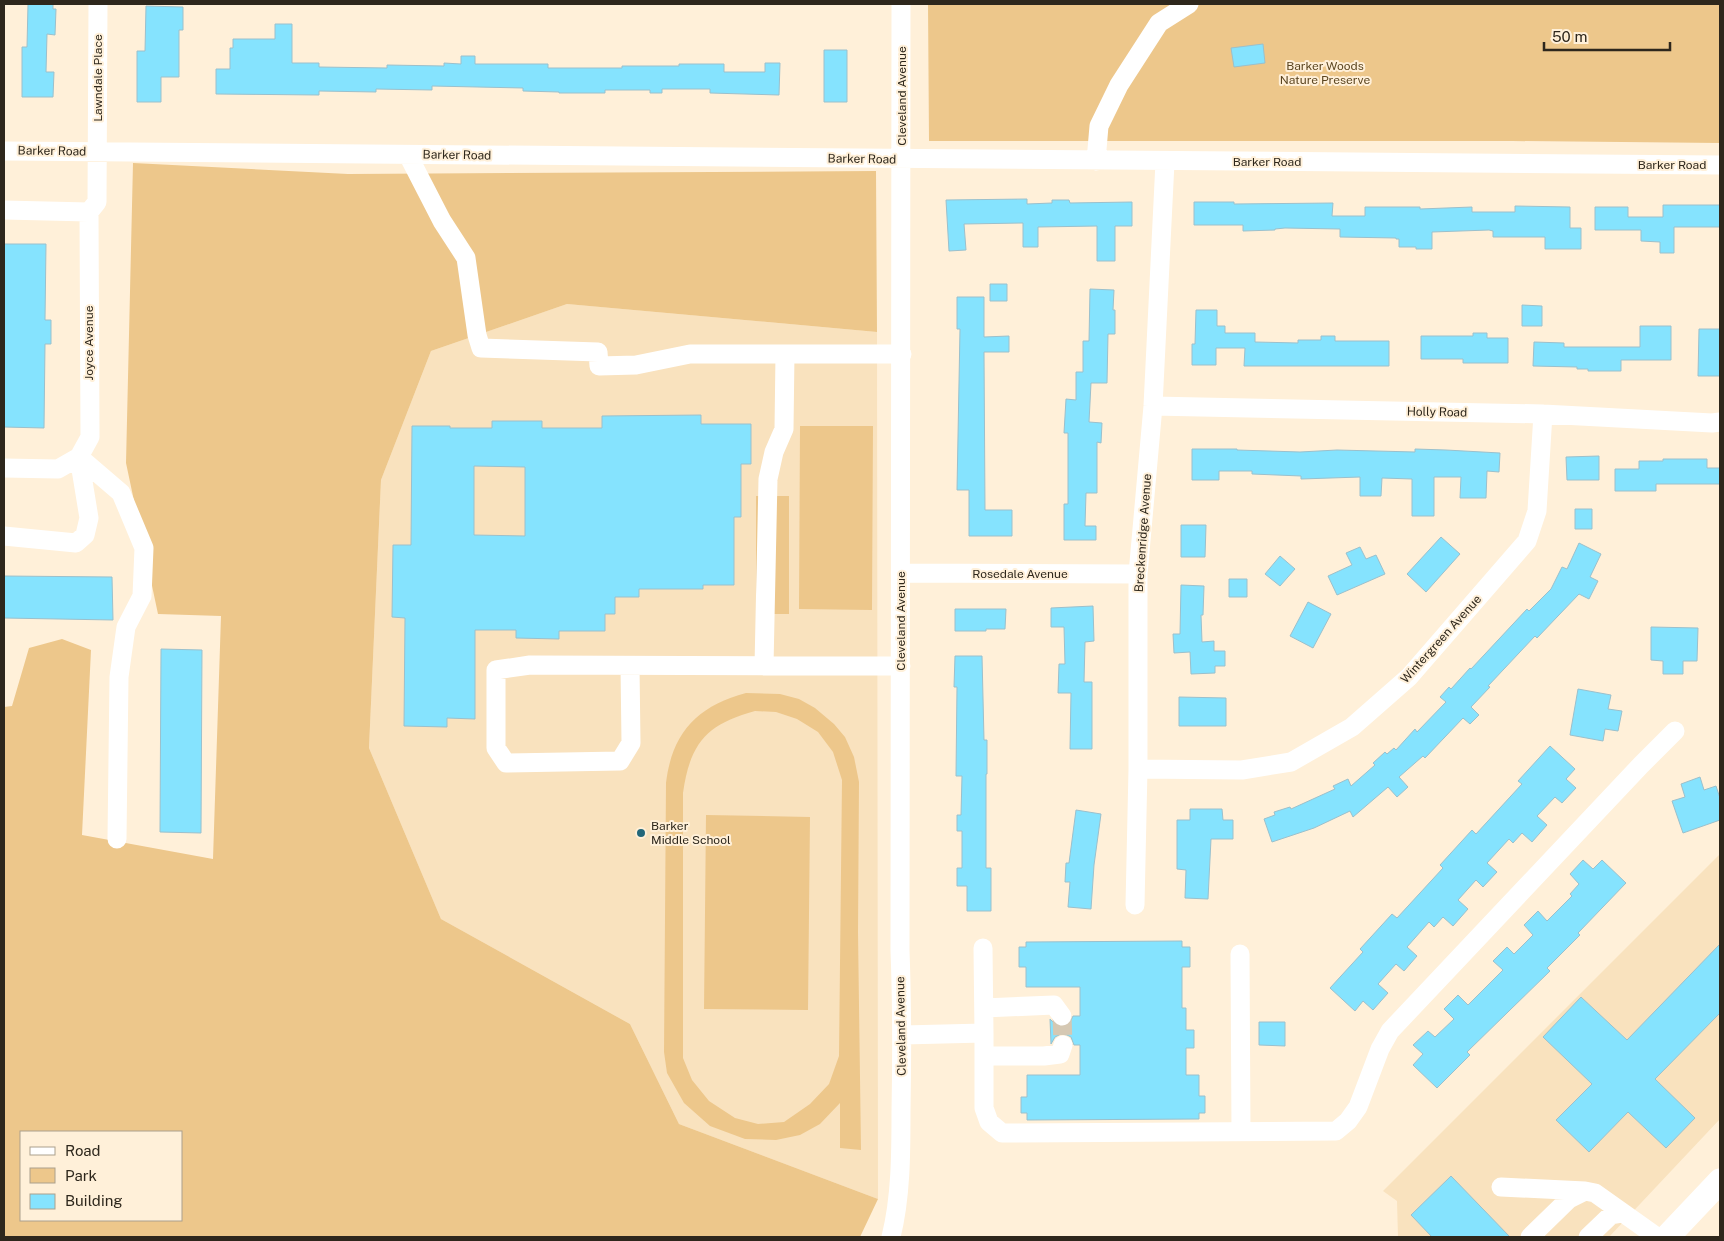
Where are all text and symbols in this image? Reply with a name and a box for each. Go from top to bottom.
scale bar [1544,20,1670,52]
text: 50 m [1552,28,1587,45]
street label: Lawndale Place [91,34,105,122]
street label: Cleveland Avenue [895,46,909,146]
park label: Barker Woods Nature Preserve [1280,59,1371,87]
street label: Barker Road [18,143,86,159]
street label: Barker Road [423,147,491,163]
street label: Barker Road [828,151,896,167]
street label: Barker Road [1233,155,1301,169]
street label: Barker Road [1638,158,1706,172]
street label: Joyce Avenue [82,305,96,381]
street label: Holly Road [1407,404,1467,420]
street label: Breckenridge Avenue [1132,473,1154,593]
street label: Rosedale Avenue [972,567,1068,581]
street label: Cleveland Avenue [894,571,908,671]
street label: Wintergreen Avenue [1398,592,1484,686]
place label: Barker Middle School [651,819,731,847]
marker: Barker Middle School [635,827,647,839]
street label: Cleveland Avenue [893,976,909,1076]
legend [20,1131,182,1221]
text: Road [65,1142,101,1159]
text: Park [65,1167,97,1184]
text: Building [65,1192,123,1209]

